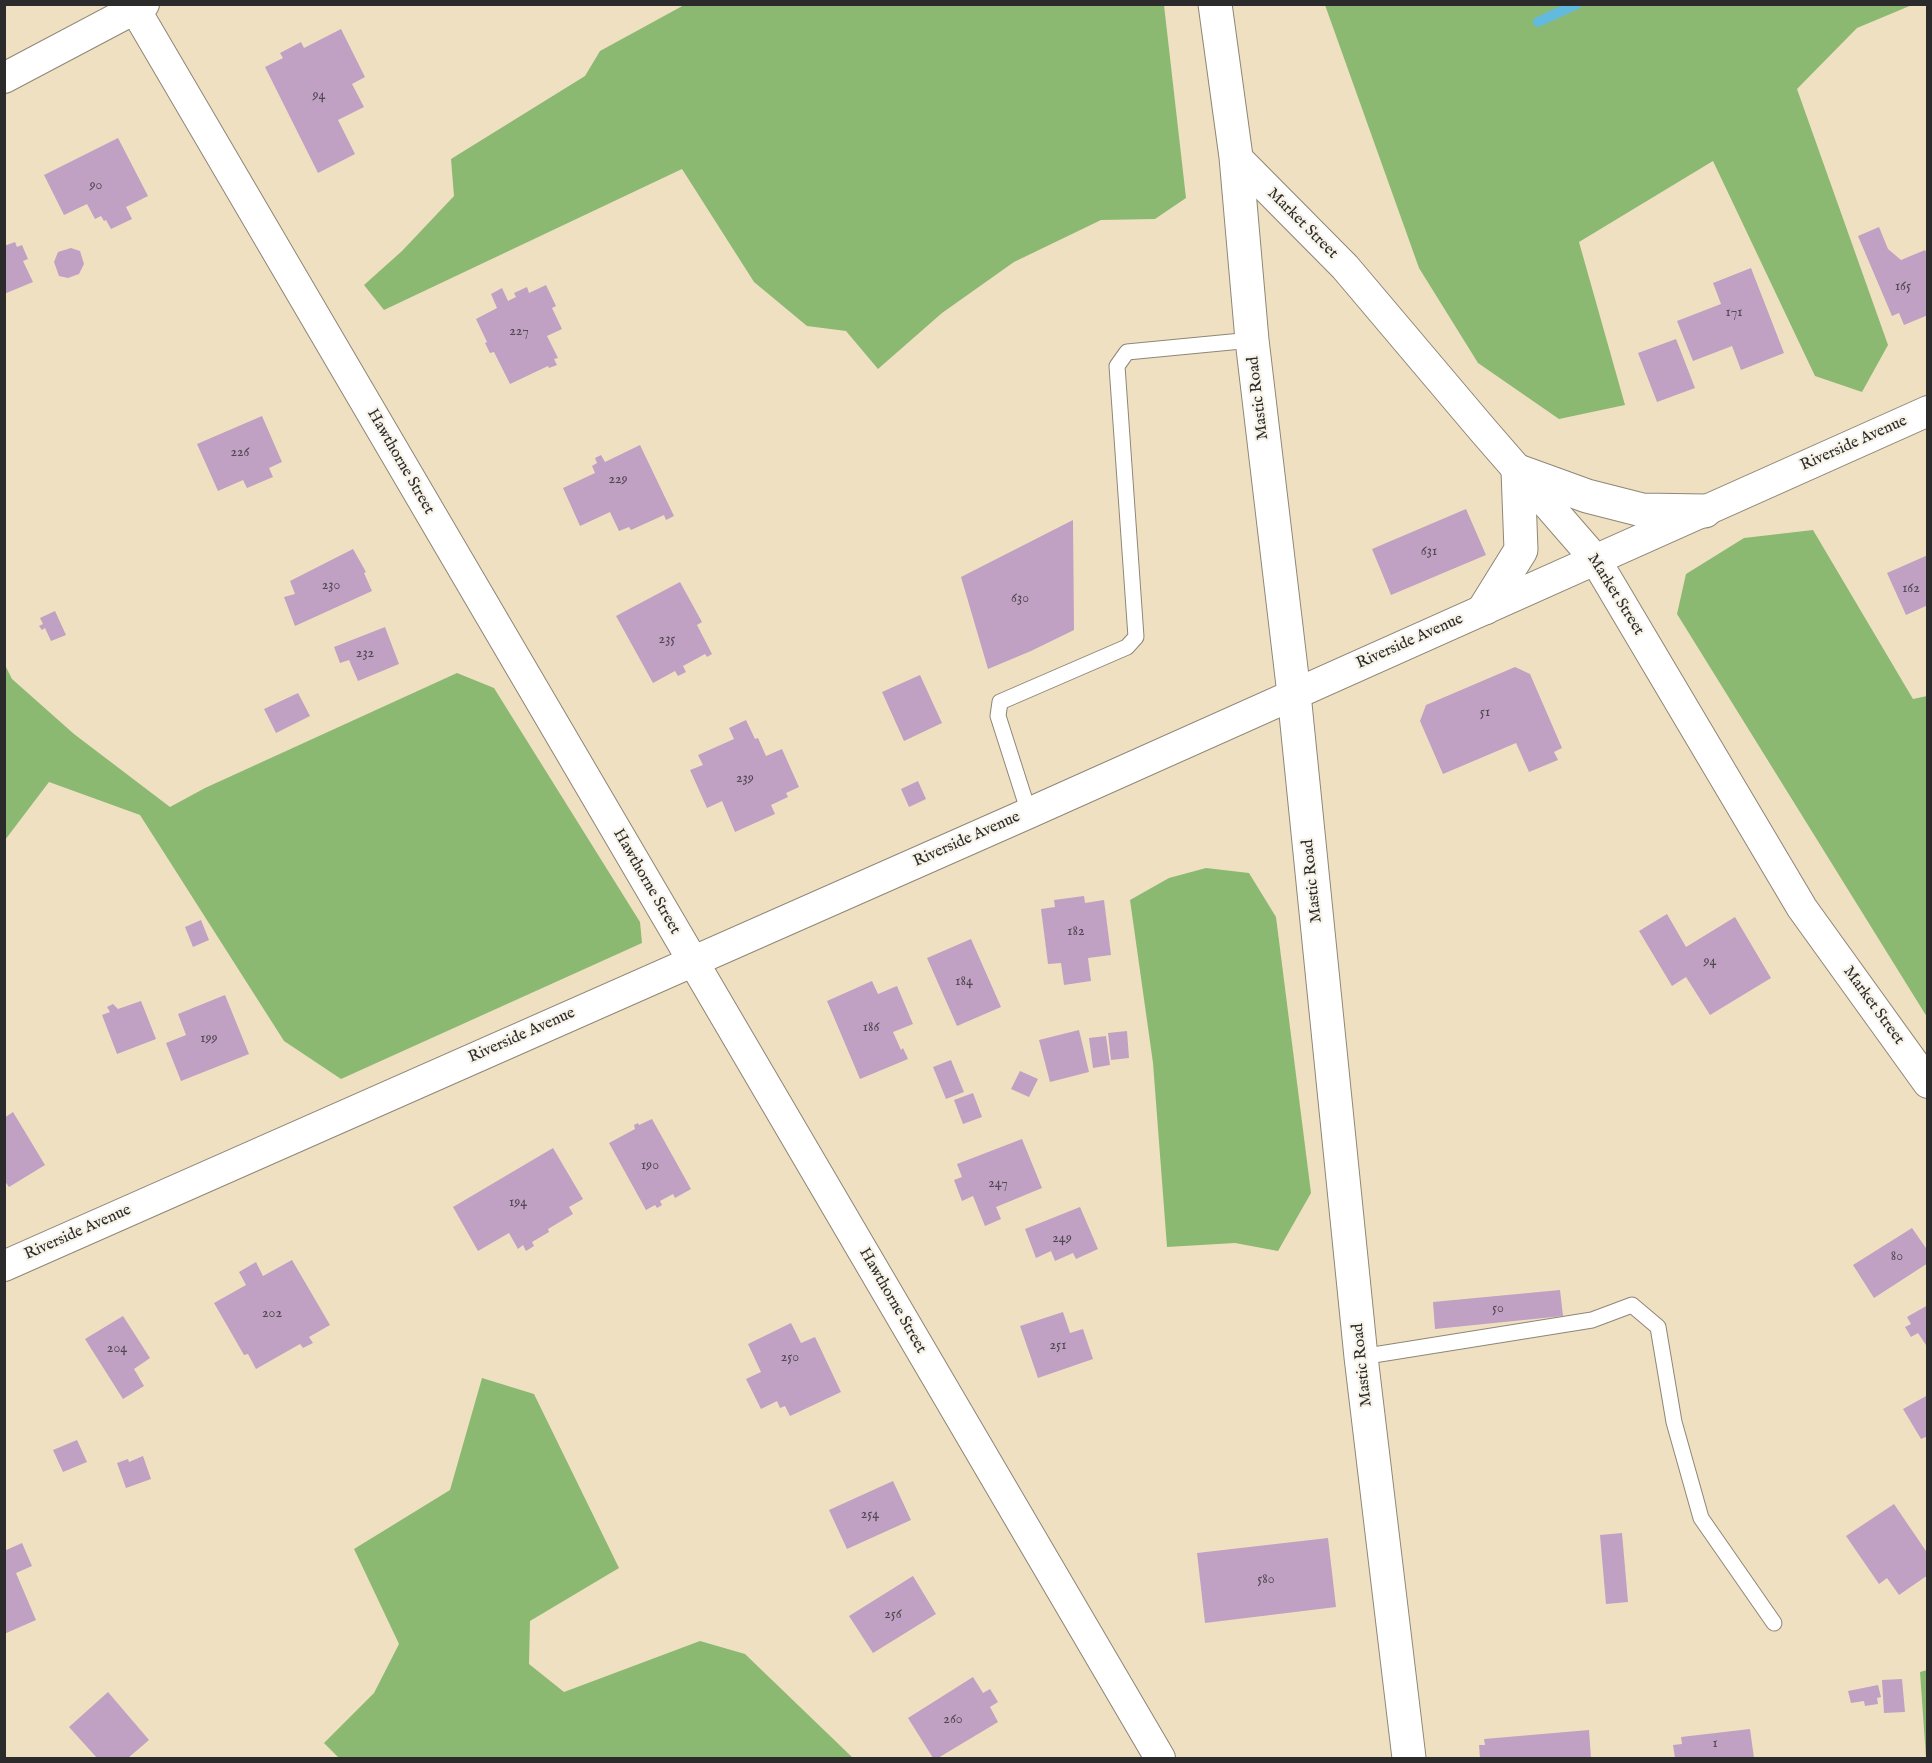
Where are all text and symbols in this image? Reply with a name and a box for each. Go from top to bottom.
house number: 94 [313,88,325,104]
house number: 90 [90,178,102,194]
street label: Market Street [1263,185,1341,263]
house number: 165 [1895,279,1911,295]
house number: 171 [1726,305,1742,321]
house number: 227 [509,324,529,340]
street label: Mastic Road [1244,355,1274,441]
street label: Hawthorne Street [362,406,438,518]
street label: Riverside Avenue [1798,412,1910,476]
house number: 226 [230,445,250,461]
house number: 229 [608,472,628,488]
house number: 631 [1421,544,1437,560]
street label: Market Street [1582,551,1648,639]
house number: 230 [322,578,340,594]
house number: 162 [1902,581,1920,597]
house number: 630 [1011,591,1029,607]
street label: Riverside Avenue [1354,610,1466,674]
house number: 235 [659,632,675,648]
house number: 232 [356,646,374,662]
house number: 51 [1480,705,1490,721]
house number: 239 [736,771,754,787]
street label: Riverside Avenue [911,808,1023,872]
street label: Hawthorne Street [608,826,684,938]
street label: Mastic Road [1299,838,1327,924]
house number: 182 [1067,924,1085,940]
house number: 94 [1704,954,1716,970]
street label: Market Street [1838,963,1908,1049]
house number: 184 [955,974,973,990]
street label: Riverside Avenue [466,1004,578,1068]
house number: 186 [863,1020,879,1036]
house number: 199 [200,1031,218,1047]
house number: 190 [641,1158,659,1174]
house number: 247 [988,1176,1008,1192]
house number: 194 [509,1195,527,1211]
street label: Riverside Avenue [22,1201,134,1265]
house number: 249 [1052,1231,1072,1247]
street label: Hawthorne Street [854,1245,930,1357]
house number: 80 [1891,1249,1903,1265]
house number: 50 [1492,1301,1504,1317]
house number: 202 [262,1306,282,1322]
street label: Mastic Road [1349,1322,1377,1408]
house number: 251 [1050,1338,1066,1354]
house number: 204 [107,1341,127,1357]
house number: 250 [781,1350,799,1366]
house number: 254 [861,1507,879,1523]
house number: 580 [1257,1572,1275,1588]
house number: 256 [884,1607,902,1623]
house number: 260 [943,1712,963,1728]
house number: 1 [1712,1736,1718,1752]

